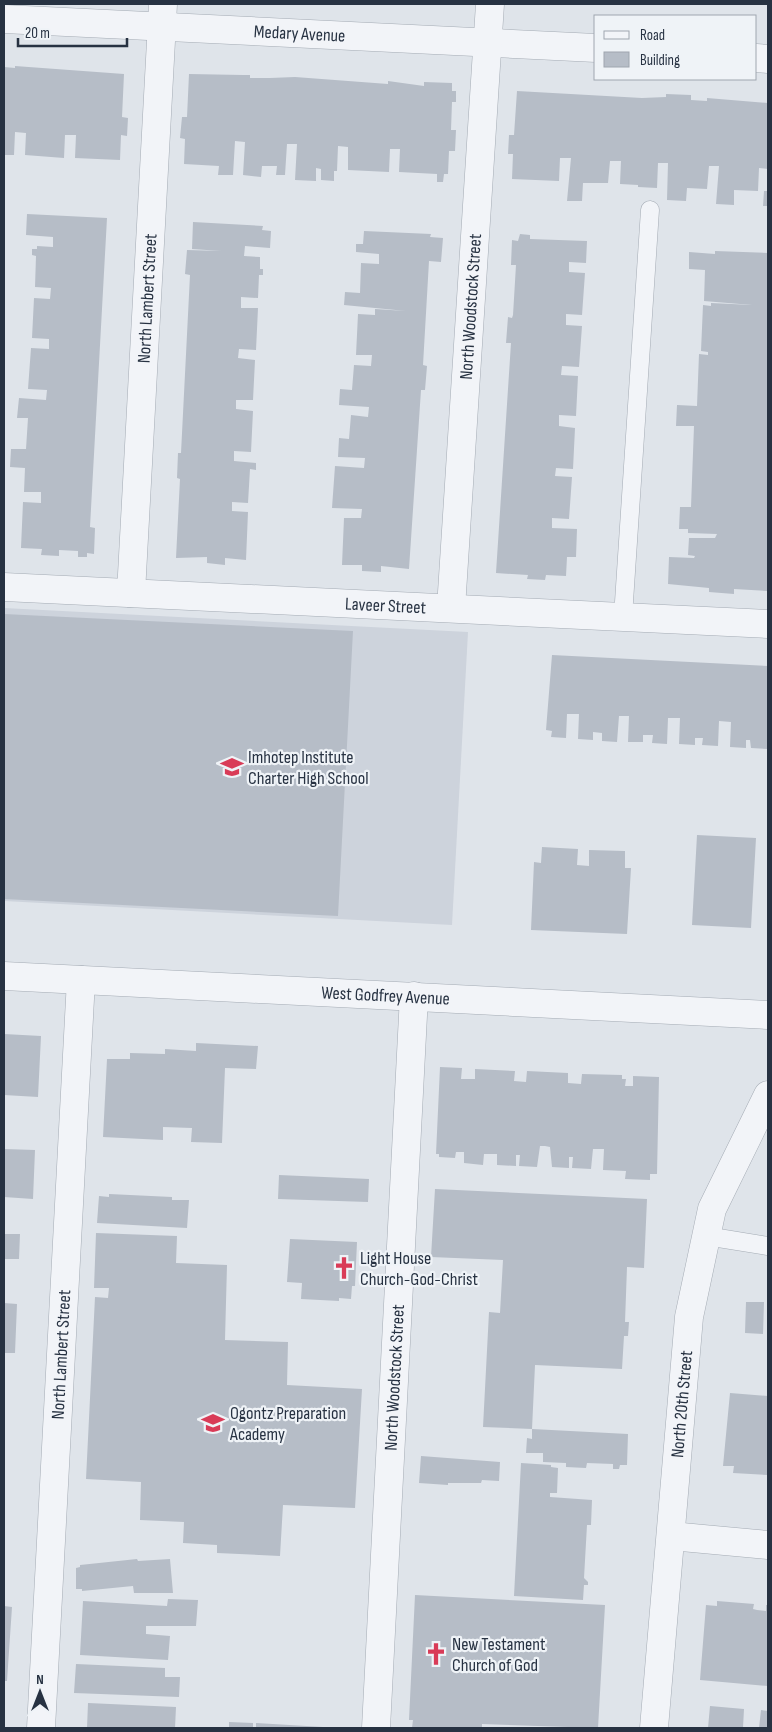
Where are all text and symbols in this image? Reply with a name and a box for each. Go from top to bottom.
scale bar [18,15,126,47]
legend [594,15,757,80]
street label: Medary Avenue [253,21,346,46]
text: 20 m [25,24,50,43]
text: Road [640,26,665,45]
text: Building [640,51,680,70]
street label: North Woodstock Street [455,232,486,380]
street label: North Lambert Street [133,233,161,364]
street label: Laveer Street [345,593,427,618]
place label: Imhotep Institute Charter High School [248,747,369,789]
school or university icon: Imhotep Institute Charter High School [219,754,245,780]
street label: West Godfrey Avenue [321,982,450,1009]
place label: Light House Church-God-Christ [360,1248,478,1290]
church icon: Light House Church-God-Christ [331,1255,357,1281]
street label: North Lambert Street [47,1289,75,1420]
street label: North Woodstock Street [380,1303,409,1451]
street label: North 20th Street [667,1349,697,1459]
place label: Ogontz Preparation Academy [229,1403,346,1445]
school or university icon: Ogontz Preparation Academy [200,1410,226,1436]
place label: New Testament Church of God [452,1634,546,1676]
church icon: New Testament Church of God [423,1641,449,1667]
north arrow [15,1667,65,1717]
text: N [36,1671,44,1688]

